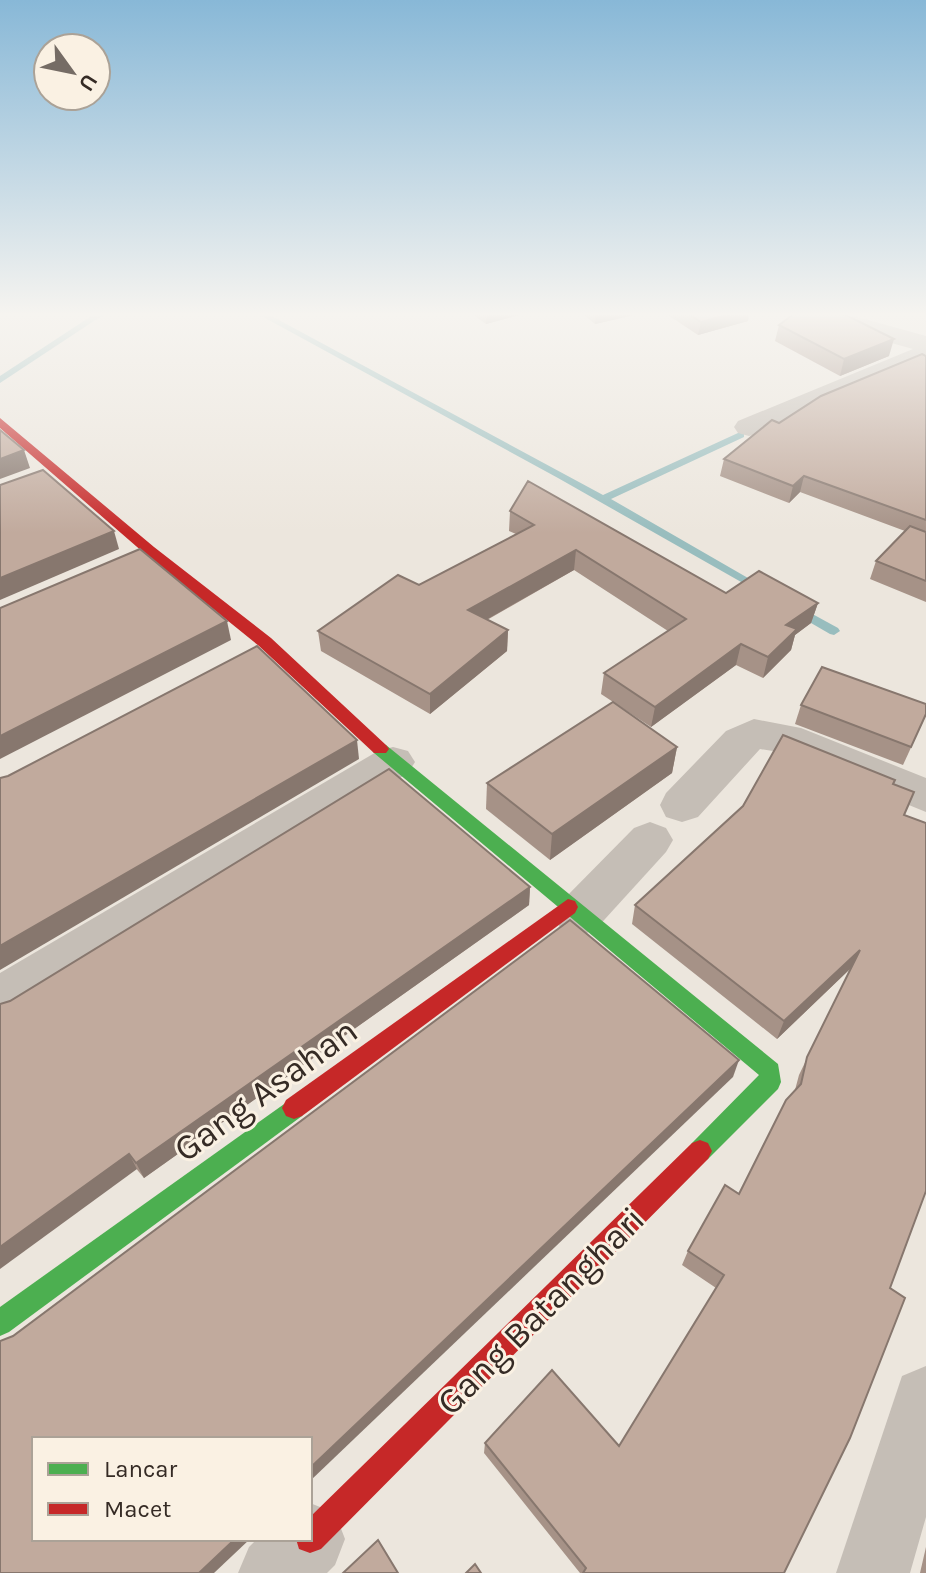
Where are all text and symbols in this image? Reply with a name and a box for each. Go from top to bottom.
north arrow [32,32,112,112]
text: U [73,69,103,96]
street label: Gang Asahan [166,1009,365,1170]
street label: Gang Batanghari [428,1198,653,1423]
legend [32,1437,312,1541]
text: Lancar [104,1455,178,1483]
text: Macet [104,1495,171,1523]

